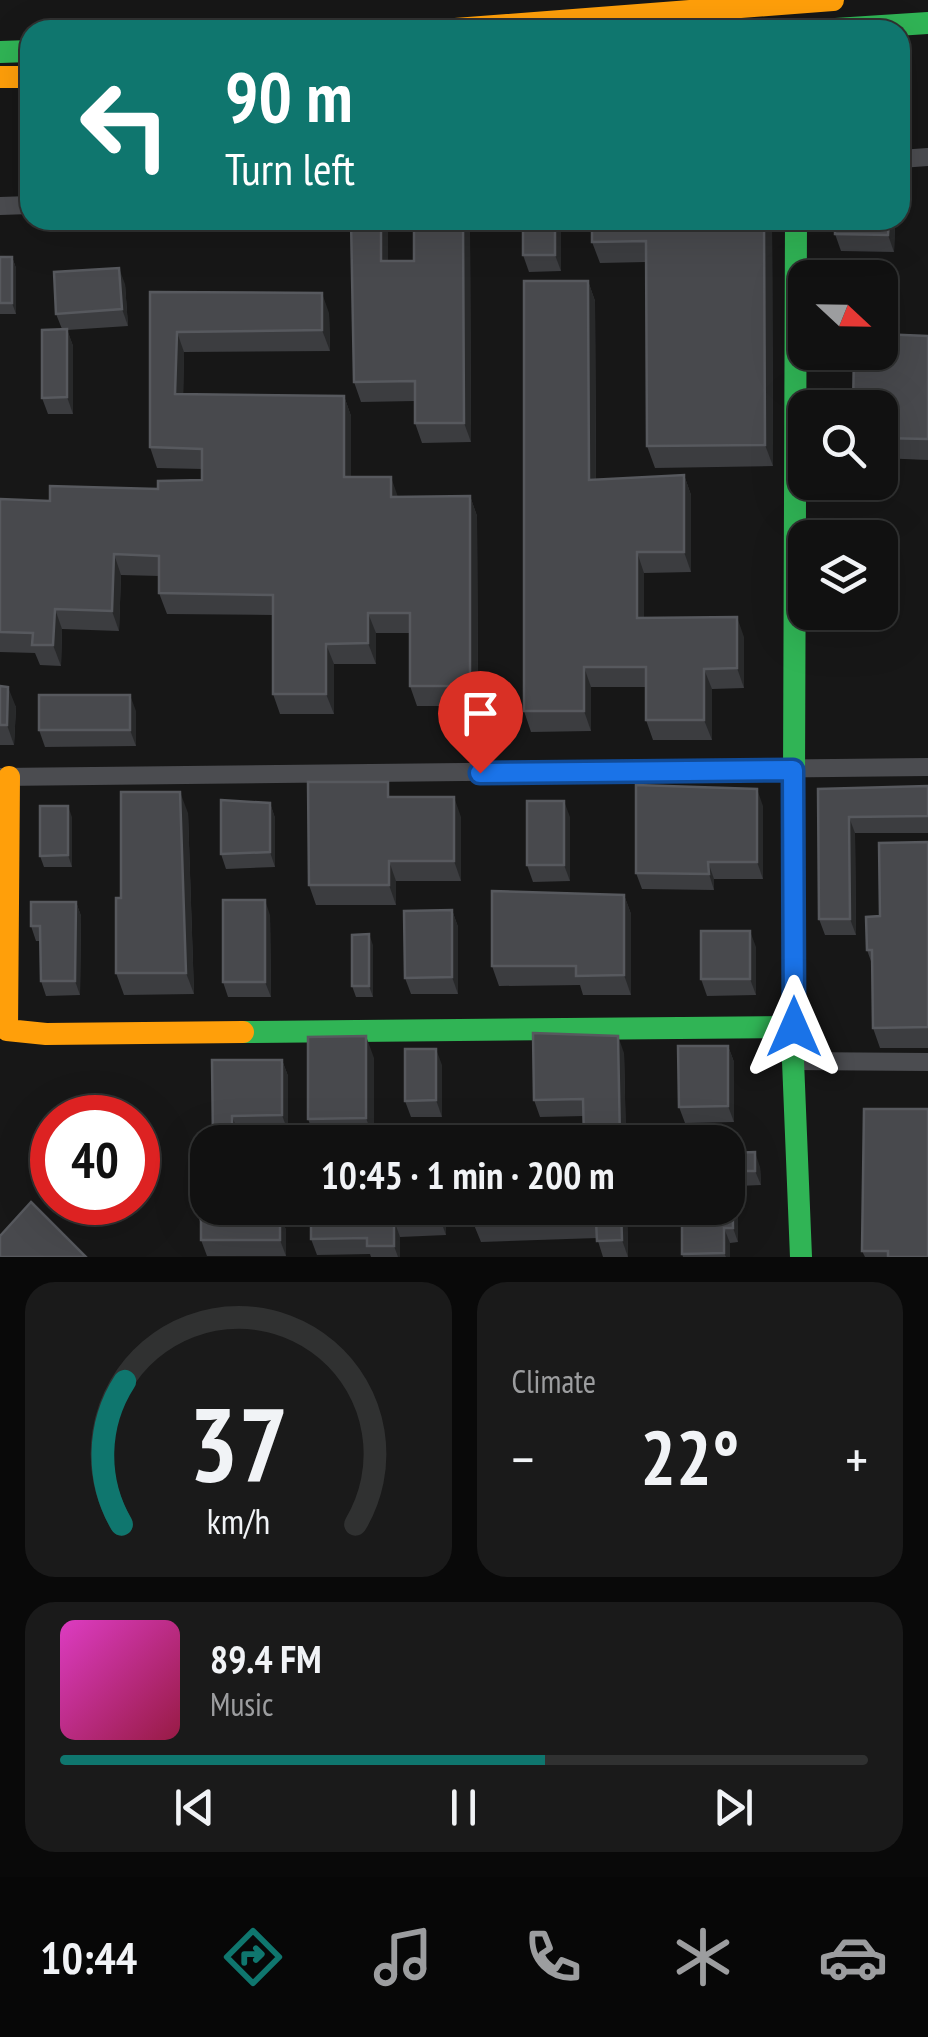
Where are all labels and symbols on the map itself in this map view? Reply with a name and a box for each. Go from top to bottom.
north arrow [788,260,898,370]
pin [438,671,523,774]
position arrow [742,975,846,1079]
speed limit sign: 40 [30,1095,160,1225]

